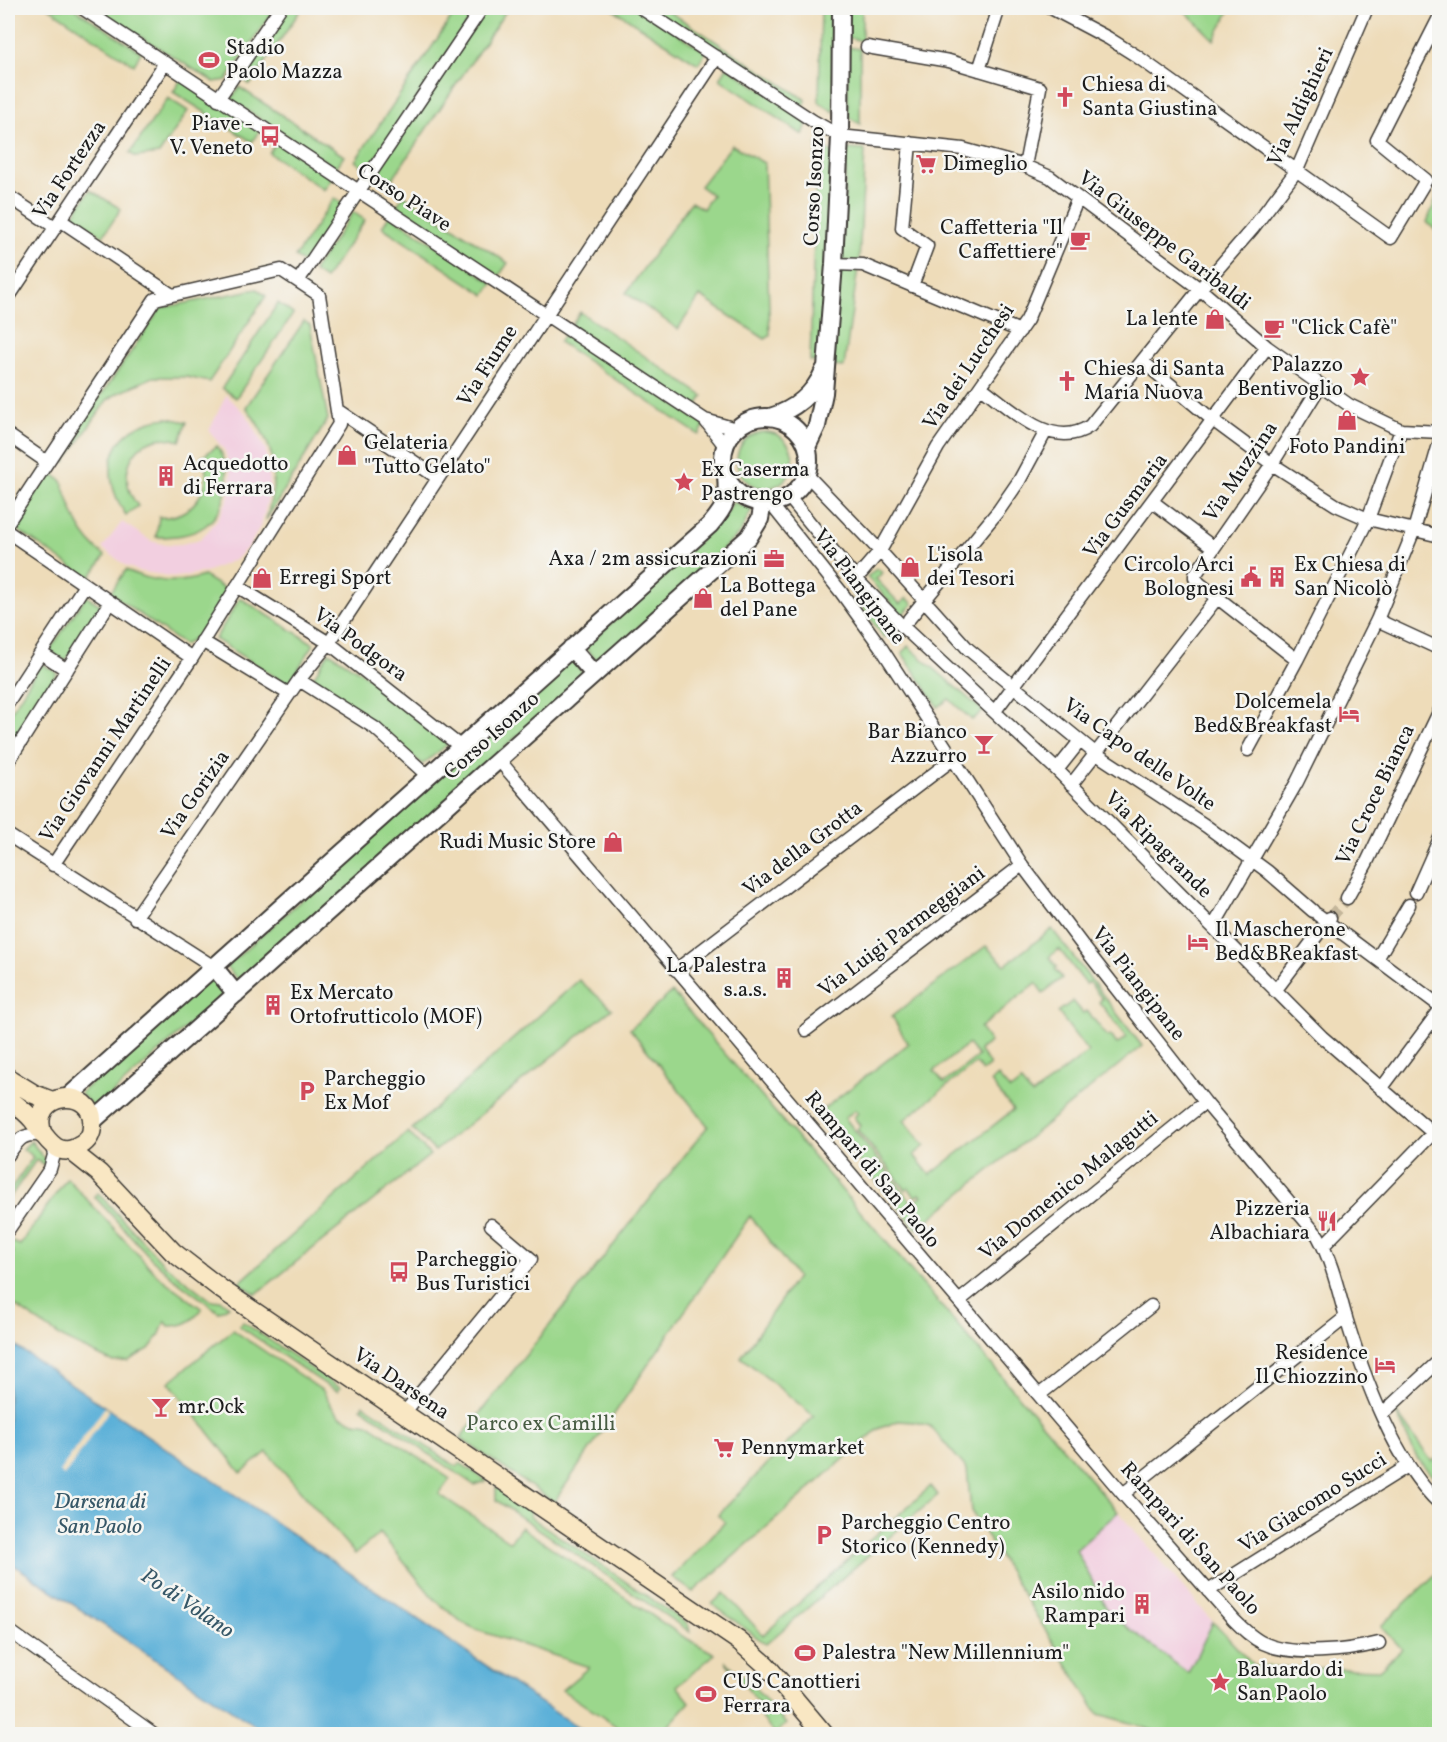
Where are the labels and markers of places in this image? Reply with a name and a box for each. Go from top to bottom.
place label: Stadio Paolo Mazza [226,34,343,87]
sports icon: Stadio Paolo Mazza [197,48,221,72]
place label: Chiesa di Santa Giustina [1082,71,1218,124]
church icon: Chiesa di Santa Giustina [1053,85,1077,109]
place label: Piave - V. Veneto [169,110,253,163]
bus stop icon: Piave - V. Veneto [258,124,282,148]
place label: Dimeglio [943,150,1028,179]
supermarket icon: Dimeglio [914,152,938,176]
place label: Caffetteria "Il Caffettiere" [940,214,1063,267]
cafe icon: Caffetteria "Il Caffettiere" [1068,228,1092,252]
place label: La lente [1126,305,1198,334]
shop icon: La lente [1203,307,1227,331]
place label: "Click Cafè" [1291,314,1397,343]
cafe icon: "Click Cafè" [1262,316,1286,340]
place label: Palazzo Bentivoglio [1237,351,1343,404]
place label: Chiesa di Santa Maria Nuova [1084,355,1225,408]
place icon: Palazzo Bentivoglio [1348,365,1372,389]
church icon: Chiesa di Santa Maria Nuova [1055,369,1079,393]
shop icon: Foto Pandini [1335,408,1359,432]
place label: Gelateria "Tutto Gelato" [364,429,491,482]
place label: Foto Pandini [1289,433,1405,462]
shop icon: Gelateria "Tutto Gelato" [335,443,359,467]
place label: Acquedotto di Ferrara [183,450,289,503]
place label: Ex Caserma Pastrengo [701,456,810,509]
building icon: Acquedotto di Ferrara [154,464,178,488]
place icon: Ex Caserma Pastrengo [672,470,696,494]
place label: L'isola dei Tesori [927,541,1015,594]
place label: Axa / 2m assicurazioni [549,545,757,574]
office icon: Axa / 2m assicurazioni [762,547,786,571]
place label: Circolo Arci Bolognesi [1124,551,1234,604]
place label: Ex Chiesa di San Nicolò [1294,551,1406,604]
shop icon: L'isola dei Tesori [898,555,922,579]
place label: Erregi Sport [279,564,391,593]
public building icon: Circolo Arci Bolognesi [1239,565,1263,589]
building icon: Ex Chiesa di San Nicolò [1265,565,1289,589]
shop icon: Erregi Sport [250,566,274,590]
place label: La Bottega del Pane [720,572,816,625]
shop icon: La Bottega del Pane [691,586,715,610]
place label: Dolcemela Bed&Breakfast [1194,688,1332,741]
hotel icon: Dolcemela Bed&Breakfast [1337,702,1361,726]
place label: Bar Bianco Azzurro [868,718,967,771]
bar icon: Bar Bianco Azzurro [972,732,996,756]
place label: Rudi Music Store [439,828,596,857]
shop icon: Rudi Music Store [601,830,625,854]
place label: Il Mascherone Bed&BReakfast [1215,916,1358,969]
hotel icon: Il Mascherone Bed&BReakfast [1186,930,1210,954]
place label: La Palestra s.a.s. [666,952,767,1005]
building icon: La Palestra s.a.s. [772,966,796,990]
place label: Ex Mercato Ortofrutticolo (MOF) [290,979,482,1032]
building icon: Ex Mercato Ortofrutticolo (MOF) [261,993,285,1017]
place label: Parcheggio Ex Mof [324,1065,426,1118]
parking icon: Parcheggio Ex Mof [295,1079,319,1103]
place label: Pizzeria Albachiara [1210,1195,1310,1248]
restaurant icon: Pizzeria Albachiara [1315,1209,1339,1233]
place label: Parcheggio Bus Turistici [416,1246,530,1299]
bus stop icon: Parcheggio Bus Turistici [387,1260,411,1284]
place label: Residence Il Chiozzino [1255,1339,1368,1392]
hotel icon: Residence Il Chiozzino [1373,1353,1397,1377]
place label: mr.Ock [178,1393,245,1422]
bar icon: mr.Ock [149,1395,173,1419]
place label: Pennymarket [741,1434,865,1463]
supermarket icon: Pennymarket [712,1436,736,1460]
place label: Parcheggio Centro Storico (Kennedy) [841,1509,1011,1562]
parking icon: Parcheggio Centro Storico (Kennedy) [812,1523,836,1547]
place label: Asilo nido Rampari [1031,1578,1125,1631]
building icon: Asilo nido Rampari [1130,1592,1154,1616]
place label: Palestra "New Millennium" [822,1639,1069,1668]
sports icon: Palestra "New Millennium" [793,1641,817,1665]
place label: Baluardo di San Paolo [1237,1656,1343,1709]
place label: CUS Canottieri Ferrara [723,1668,861,1721]
place icon: Baluardo di San Paolo [1208,1670,1232,1694]
sports icon: CUS Canottieri Ferrara [694,1682,718,1706]

